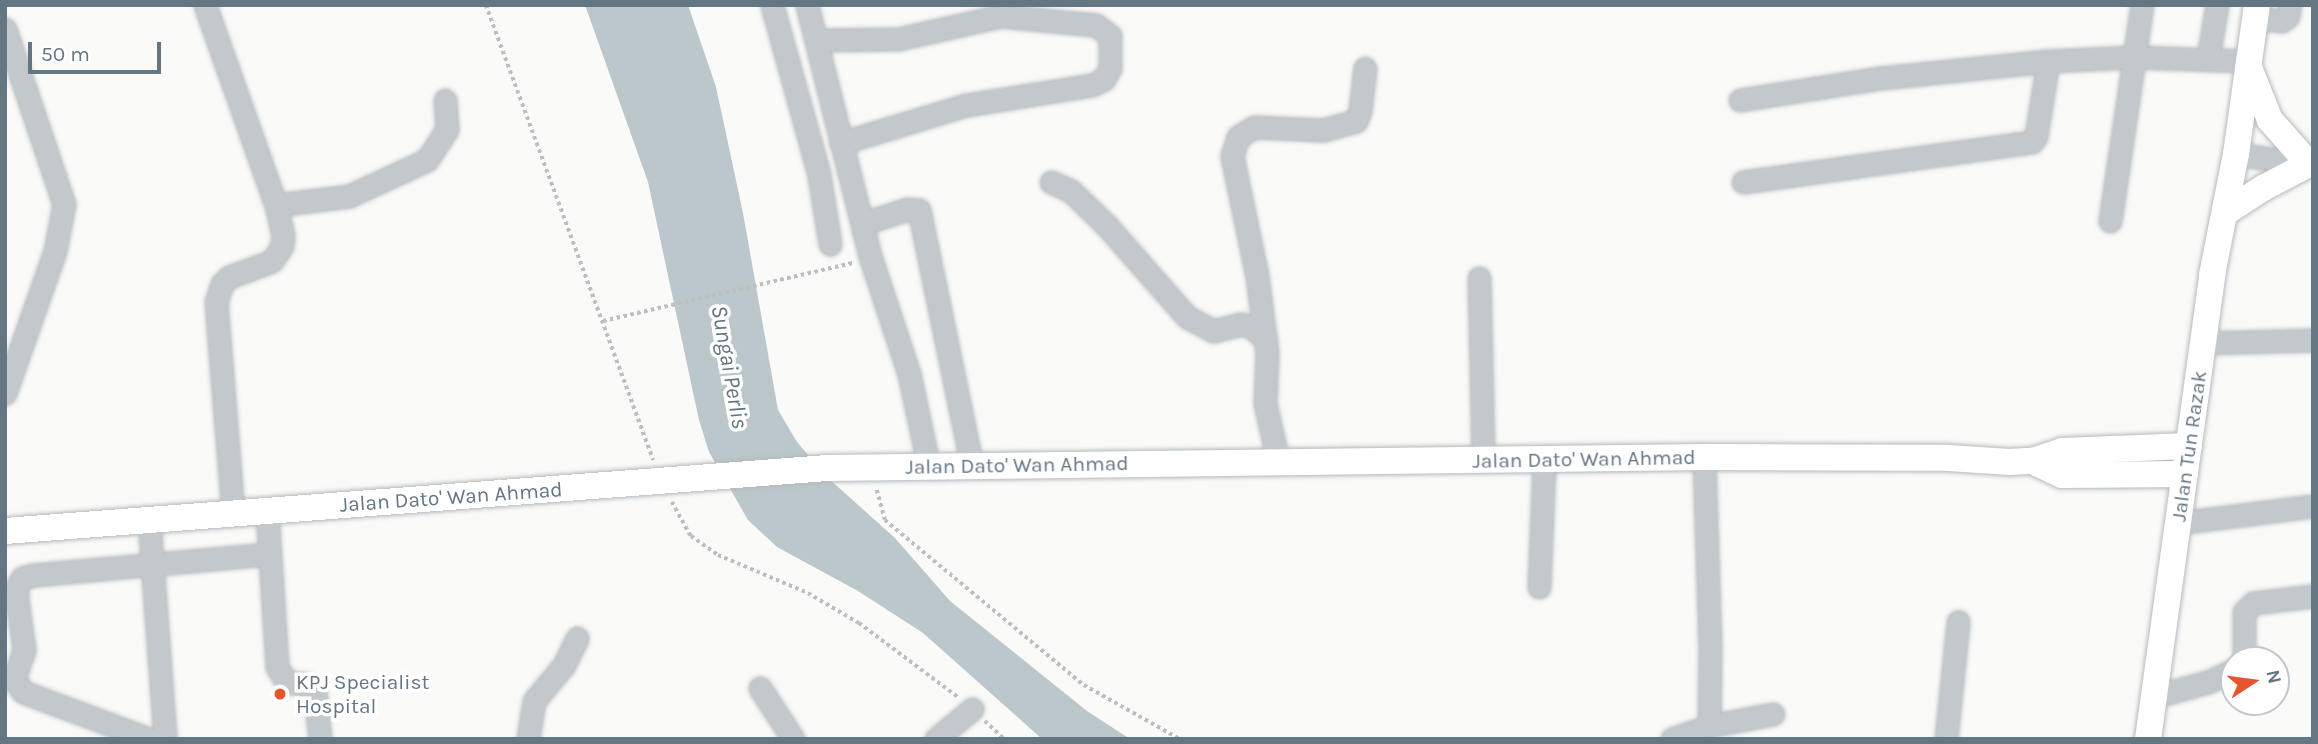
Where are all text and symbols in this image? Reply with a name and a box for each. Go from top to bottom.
scale bar [32,28,164,72]
text: 50 m [41,42,90,66]
water label: Sungai Perlis [705,303,753,431]
street label: Jalan Tun Razak [2166,369,2212,523]
street label: Jalan Dato' Wan Ahmad [1472,444,1696,474]
street label: Jalan Dato' Wan Ahmad [905,450,1129,480]
street label: Jalan Dato' Wan Ahmad [339,477,563,517]
north arrow [2220,646,2290,716]
text: N [2261,668,2286,686]
place label: KPJ Specialist Hospital [296,669,429,719]
marker: KPJ Specialist Hospital [270,684,290,704]

